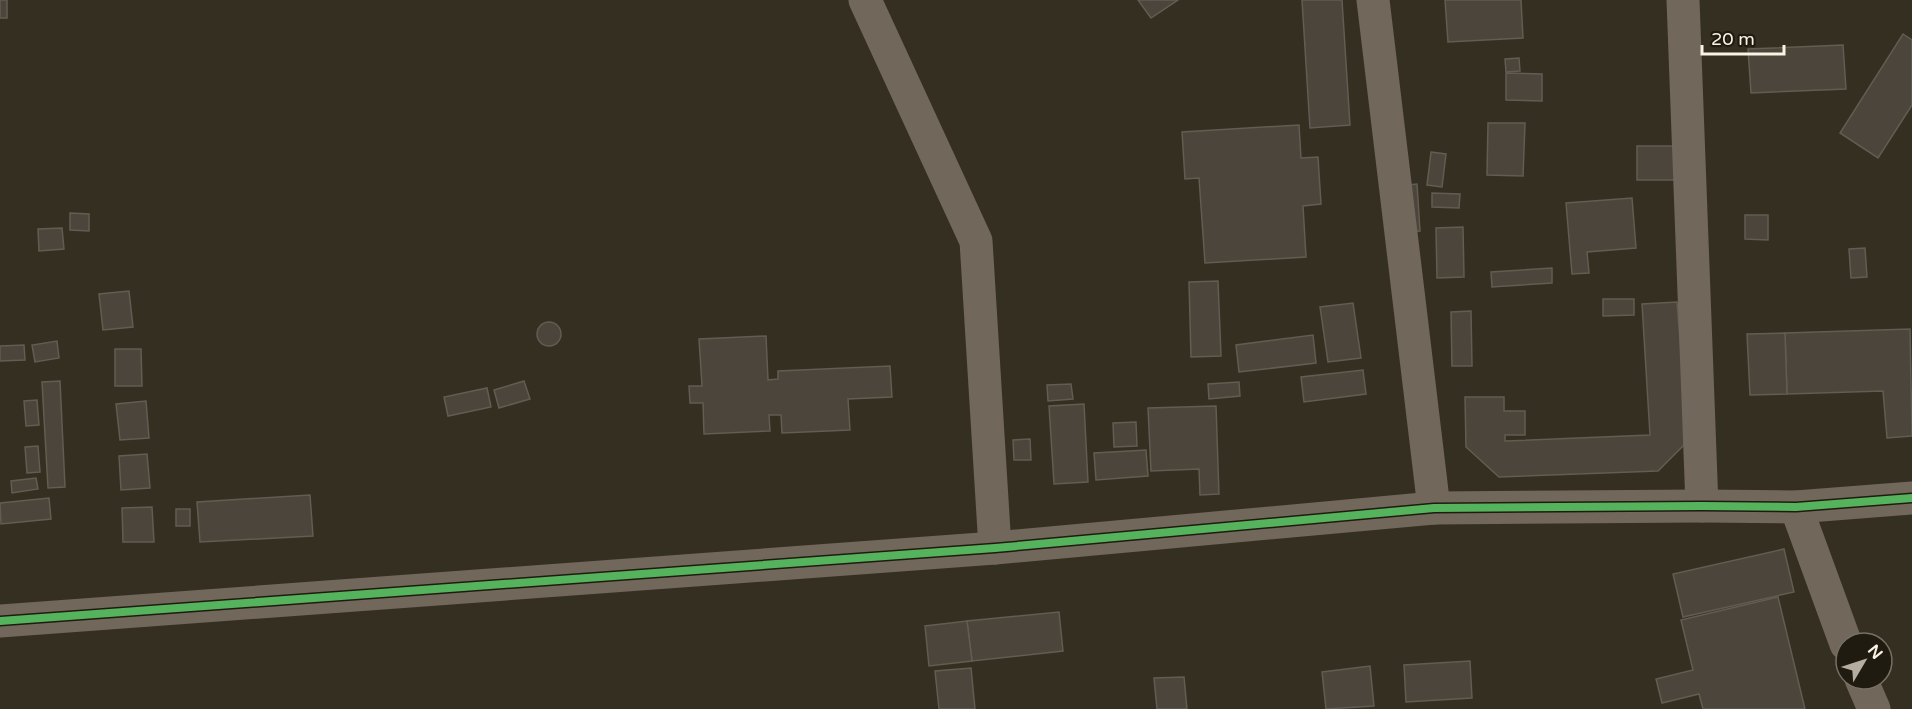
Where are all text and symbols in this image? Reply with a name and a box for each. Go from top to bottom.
scale bar [1702,18,1784,56]
text: 20 m [1711,28,1755,50]
north arrow [1834,631,1894,691]
text: N [1863,641,1887,663]

